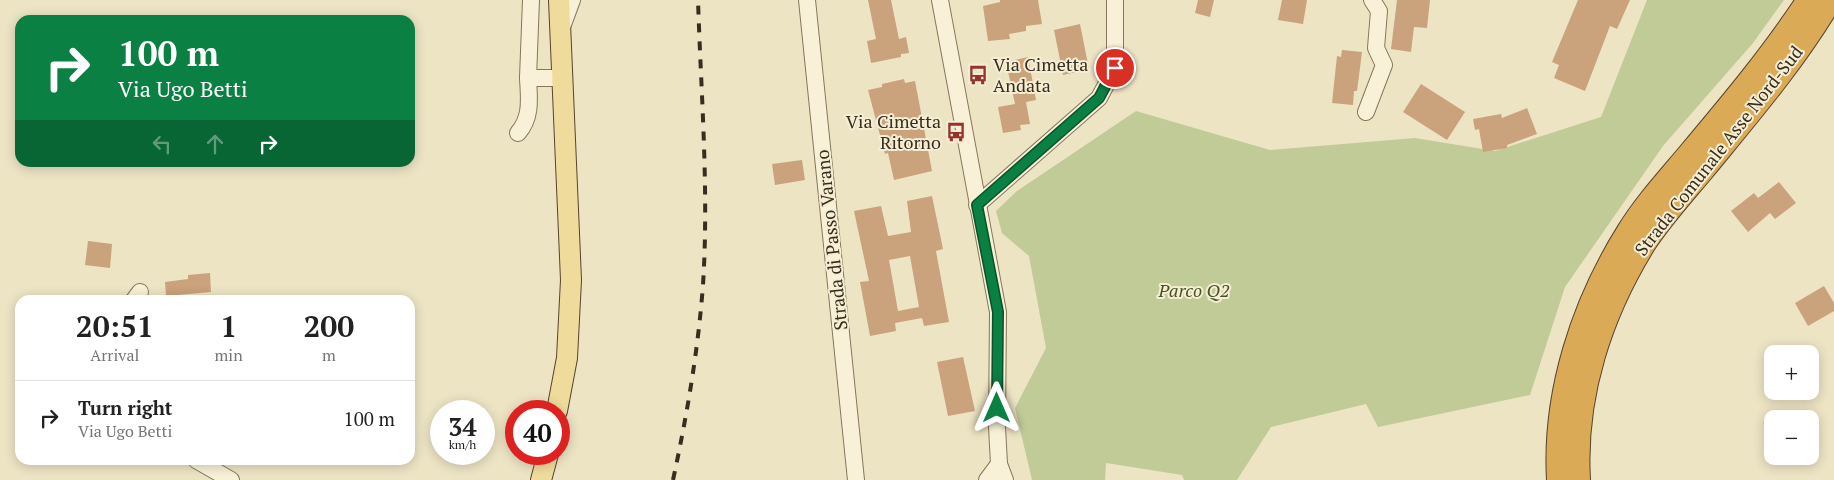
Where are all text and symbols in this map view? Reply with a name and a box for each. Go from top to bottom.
text: 100 m [118,30,219,76]
icon: right [35,35,100,100]
street label: Strada Comunale Asse Nord-Sud [1629,41,1808,260]
pin [1094,47,1136,89]
place label: Via Cimetta Andata [993,52,1088,97]
icon: arrive [1101,54,1129,82]
bus stop icon: Via Cimetta Andata [967,64,989,86]
text: Via Ugo Betti [118,74,248,103]
place label: Via Cimetta Ritorno [846,109,941,154]
bus stop icon: Via Cimetta Ritorno [945,121,967,143]
icon: left [148,130,176,158]
icon: ahead [201,130,229,158]
icon: right [254,130,282,158]
street label: Strada di Passo Varano [810,149,852,332]
park label: Parco Q2 [1157,278,1230,302]
text: 20:51 [76,306,154,346]
text: 1 [220,306,237,346]
text: 200 [303,306,354,346]
text: Arrival [90,344,139,366]
text: min [215,344,243,366]
text: m [322,344,336,366]
map controls [1764,345,1819,465]
button: + [1764,345,1819,400]
position arrow [970,381,1022,433]
text: Turn right [78,395,172,420]
speed limit sign: 40 [505,400,570,465]
icon: right [35,404,63,432]
text: 100 m [344,406,395,431]
text: 34 [448,410,477,443]
button: − [1764,410,1819,465]
text: Via Ugo Betti [78,420,172,442]
text: km/h [449,437,476,452]

